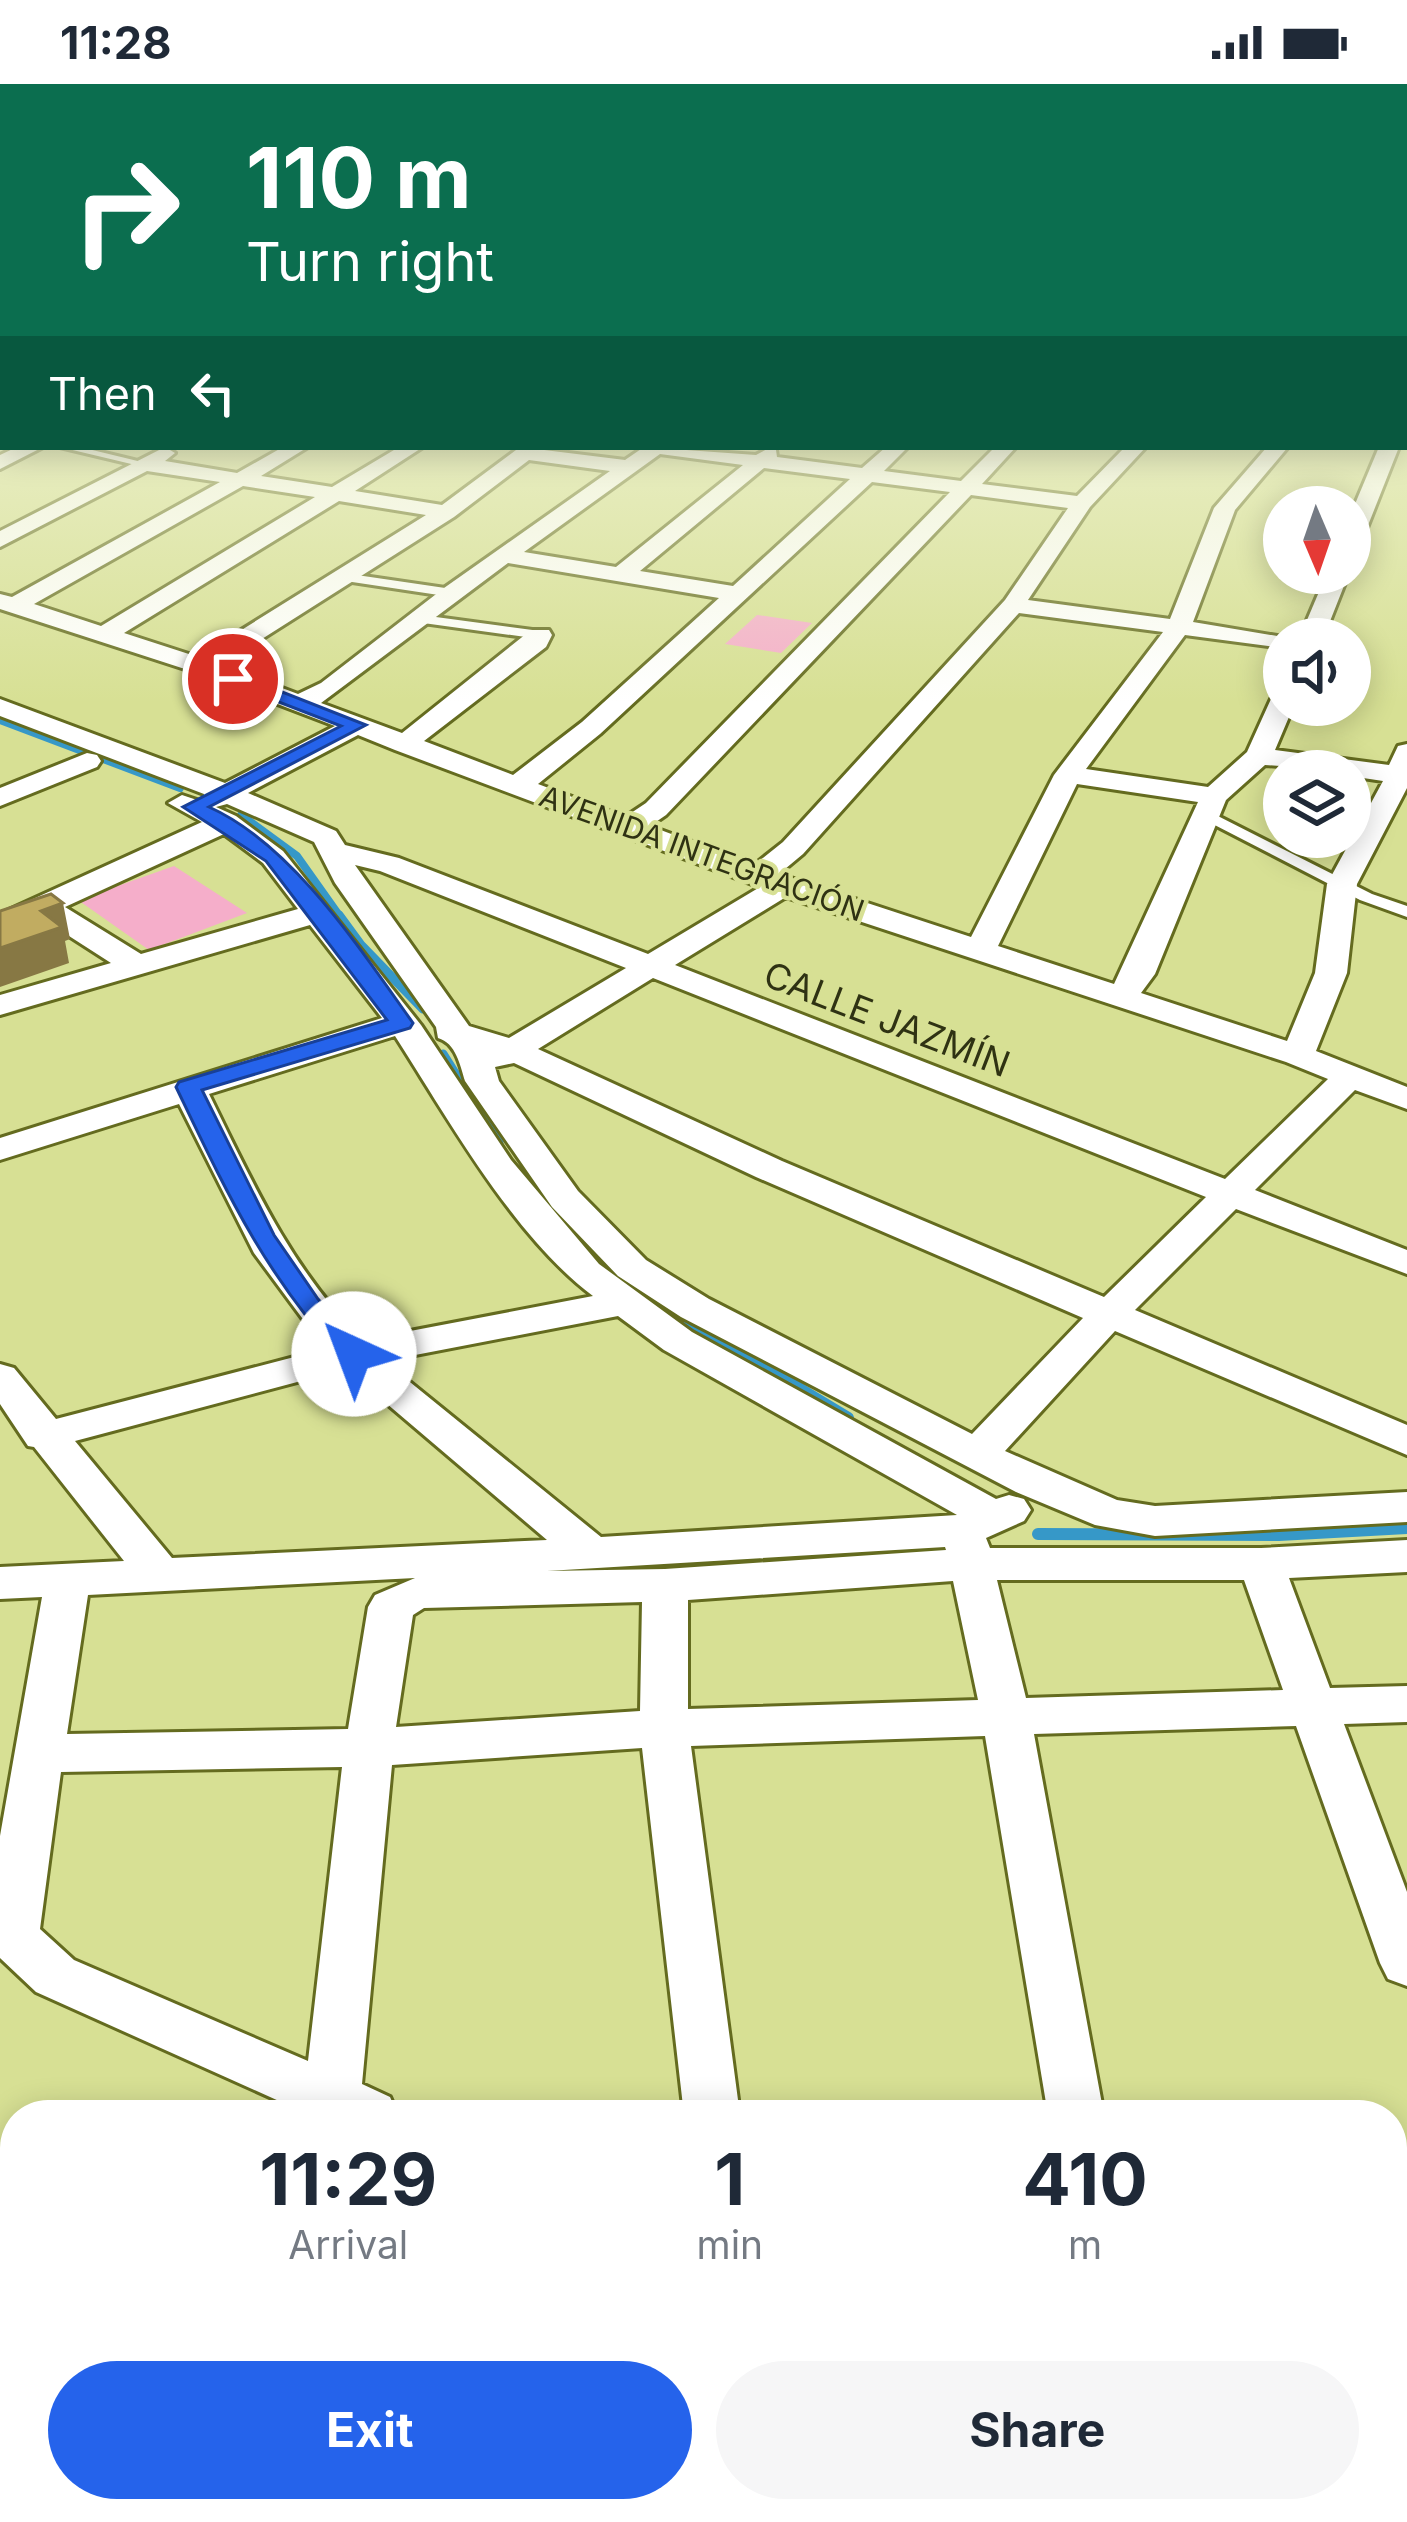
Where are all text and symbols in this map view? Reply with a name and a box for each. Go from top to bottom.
text: 11:28 [60,15,171,70]
text: 110 m [246,127,472,228]
icon: right [48,132,204,288]
text: Turn right [246,229,494,294]
icon: left [180,360,246,426]
text: Then [48,366,156,421]
north arrow [1263,486,1371,594]
map controls [1263,486,1371,858]
button: sound [1263,618,1371,726]
pin [182,628,284,730]
icon: arrive [200,646,266,712]
button: layers [1263,750,1371,858]
street label: AVENIDA INTEGRACIÓN [535,777,869,929]
street label: CALLE JAZMÍN [758,952,1016,1086]
position arrow [291,1291,417,1417]
text: 11:29 [259,2135,437,2222]
text: 1 [714,2135,745,2222]
text: 410 [1022,2135,1148,2222]
text: Arrival [288,2221,408,2268]
text: min [697,2221,763,2268]
text: m [1068,2221,1102,2268]
button: Exit [48,2361,692,2499]
button: Share [716,2361,1359,2499]

